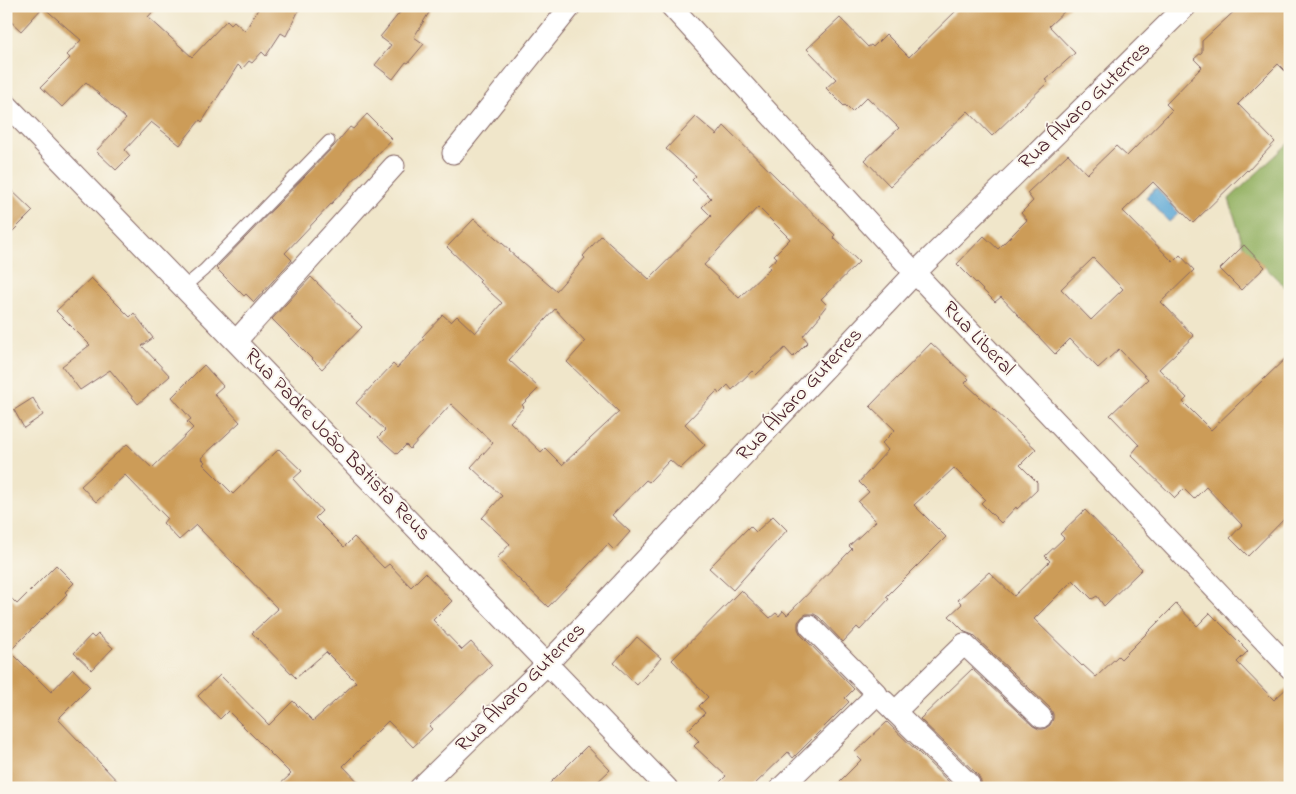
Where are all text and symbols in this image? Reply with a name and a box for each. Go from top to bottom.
street label: Rua Álvaro Guterres [1011,34,1158,177]
street label: Rua Liberal [935,295,1021,383]
street label: Rua Álvaro Guterres [729,321,870,469]
street label: Rua Padre João Batista Reus [237,342,437,548]
street label: Rua Álvaro Guterres [448,615,593,760]

